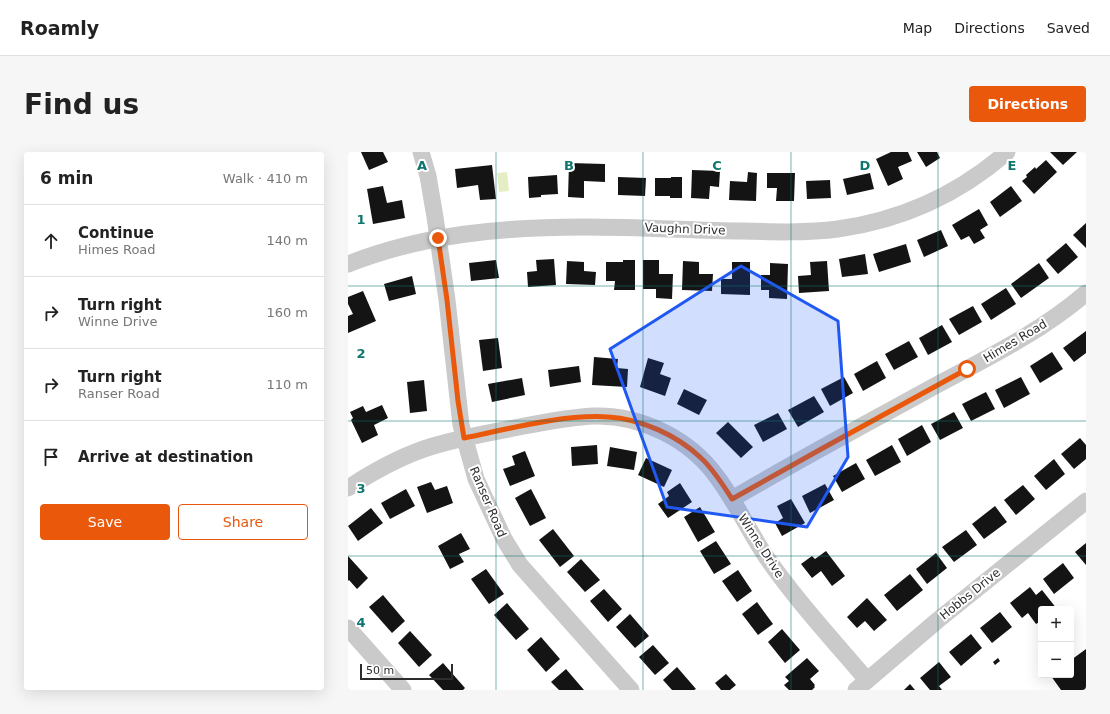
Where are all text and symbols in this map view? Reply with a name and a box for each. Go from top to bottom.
text: Roamly [20,17,99,39]
text: Map [903,20,932,36]
text: Directions [954,20,1025,36]
text: Saved [1047,20,1090,36]
button: Directions [969,86,1086,122]
text: Find us [24,88,139,121]
text: A [417,158,427,173]
text: B [564,158,574,173]
text: C [712,158,722,173]
text: D [860,158,871,173]
text: E [1008,158,1016,173]
text: 6 min [40,168,93,188]
text: Walk · 410 m [223,171,308,186]
text: 1 [356,212,366,227]
street label: Vaughn Drive [644,221,726,237]
text: Continue [78,224,154,242]
route end [429,229,447,247]
icon: ahead [40,230,62,252]
text: 140 m [266,233,308,248]
text: Himes Road [78,242,156,257]
text: Turn right [78,296,162,314]
icon: right [40,302,62,324]
text: 160 m [266,305,308,320]
text: Winne Drive [78,314,157,329]
street label: Himes Road [981,317,1049,365]
text: 2 [356,346,366,361]
route start [958,360,976,378]
text: Turn right [78,368,162,386]
icon: right [40,374,62,396]
text: 110 m [266,377,308,392]
text: Ranser Road [78,386,160,401]
icon: arrive [40,446,62,468]
text: Arrive at destination [78,448,253,466]
street label: Ranser Road [467,465,509,539]
text: 3 [356,481,366,496]
button: Save [40,504,170,540]
button: Share [178,504,308,540]
street label: Winne Drive [735,511,787,581]
street label: Hobbs Drive [937,565,1003,623]
map controls [1038,606,1074,678]
button: + [1038,606,1074,642]
text: 4 [356,615,366,630]
button: − [1038,642,1074,678]
scale bar [360,662,453,681]
text: 50 m [366,664,394,677]

